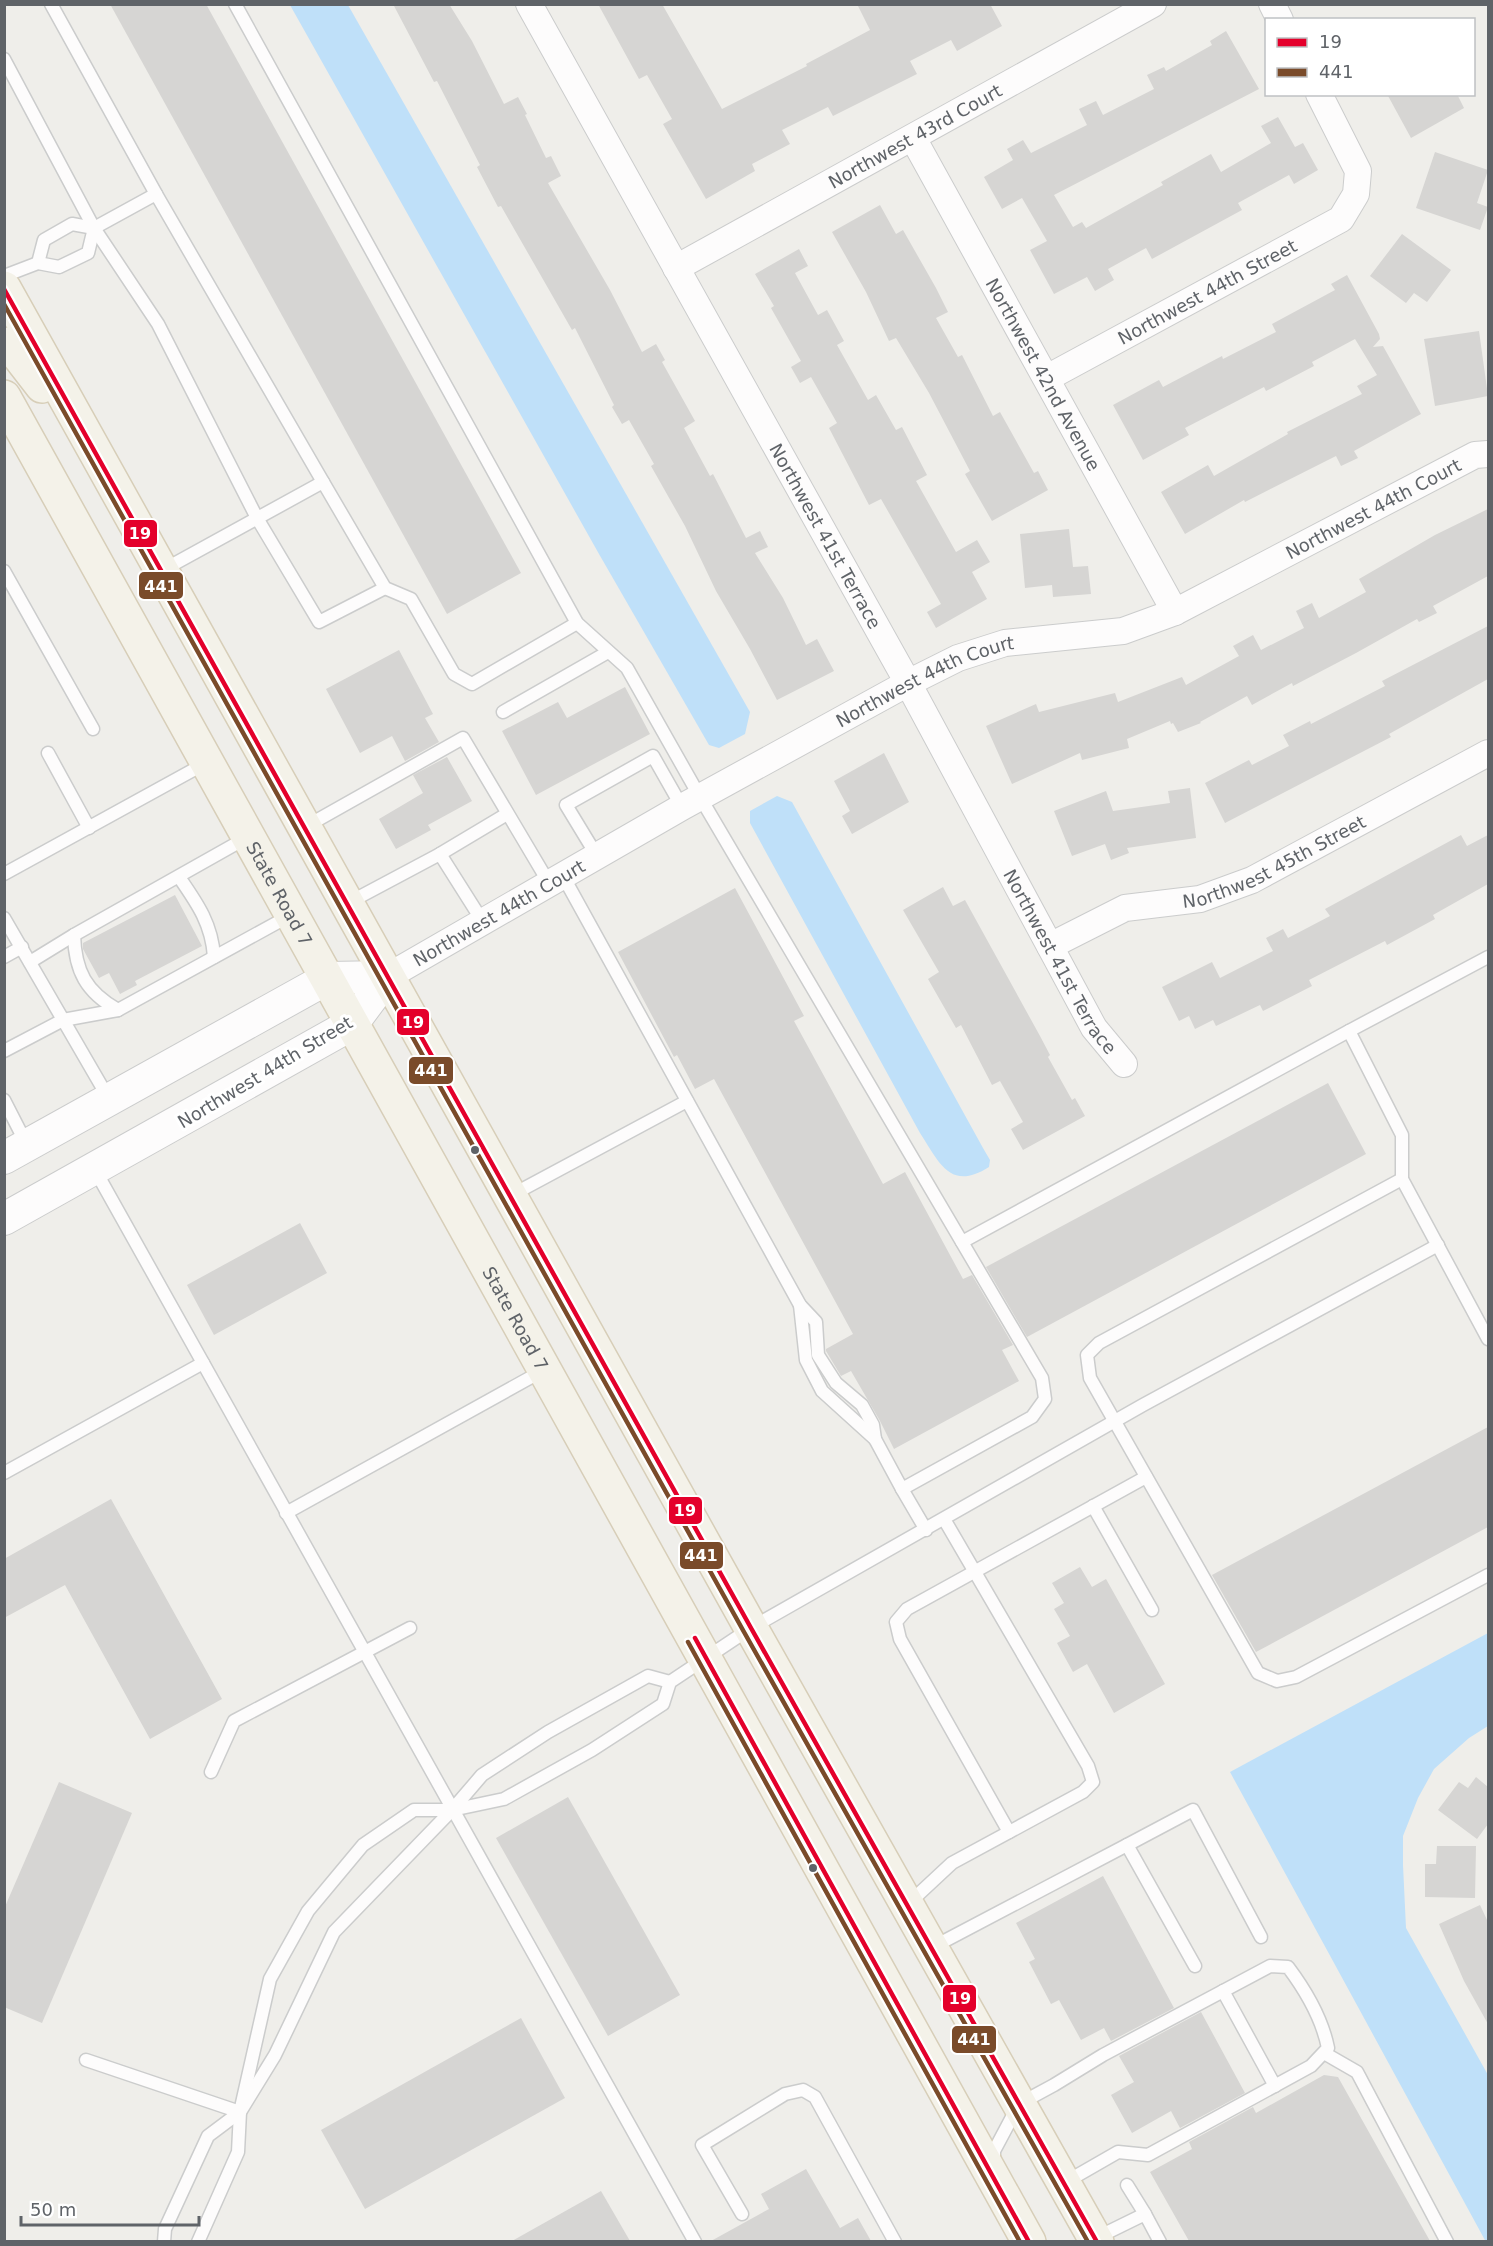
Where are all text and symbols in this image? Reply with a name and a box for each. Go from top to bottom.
legend [1265,18,1475,96]
text: 19 [1319,31,1342,52]
text: 441 [1319,61,1353,82]
street label: Northwest 43rd Court [824,79,1005,192]
street label: Northwest 44th Street [1114,235,1300,348]
street label: Northwest 42nd Avenue [982,274,1105,474]
street label: Northwest 41st Terrace [766,439,886,632]
street label: Northwest 44th Court [1282,454,1464,563]
line badge: 19 [123,519,158,548]
text: 19 [129,524,151,543]
line badge: 441 [138,571,184,600]
text: 441 [144,577,178,596]
street label: Northwest 44th Court [832,632,1015,731]
street label: Northwest 45th Street [1181,811,1369,912]
street label: State Road 7 [243,838,317,949]
street label: Northwest 44th Court [409,855,588,970]
street label: Northwest 41st Terrace [1000,865,1121,1058]
line badge: 19 [396,1008,430,1036]
street label: Northwest 44th Street [174,1011,356,1133]
text: 19 [402,1013,424,1032]
line badge: 441 [408,1056,454,1085]
text: 441 [414,1061,448,1080]
unlabelled marker [469,1144,481,1156]
street label: State Road 7 [479,1263,553,1374]
line badge: 19 [668,1496,703,1525]
text: 19 [674,1501,696,1520]
line badge: 441 [679,1541,724,1570]
text: 441 [684,1546,718,1565]
unlabelled marker [807,1862,819,1874]
line badge: 19 [942,1984,977,2013]
text: 19 [949,1989,971,2008]
line badge: 441 [951,2025,997,2054]
text: 441 [957,2030,991,2049]
scale bar [21,2189,200,2227]
text: 50 m [30,2199,76,2220]

